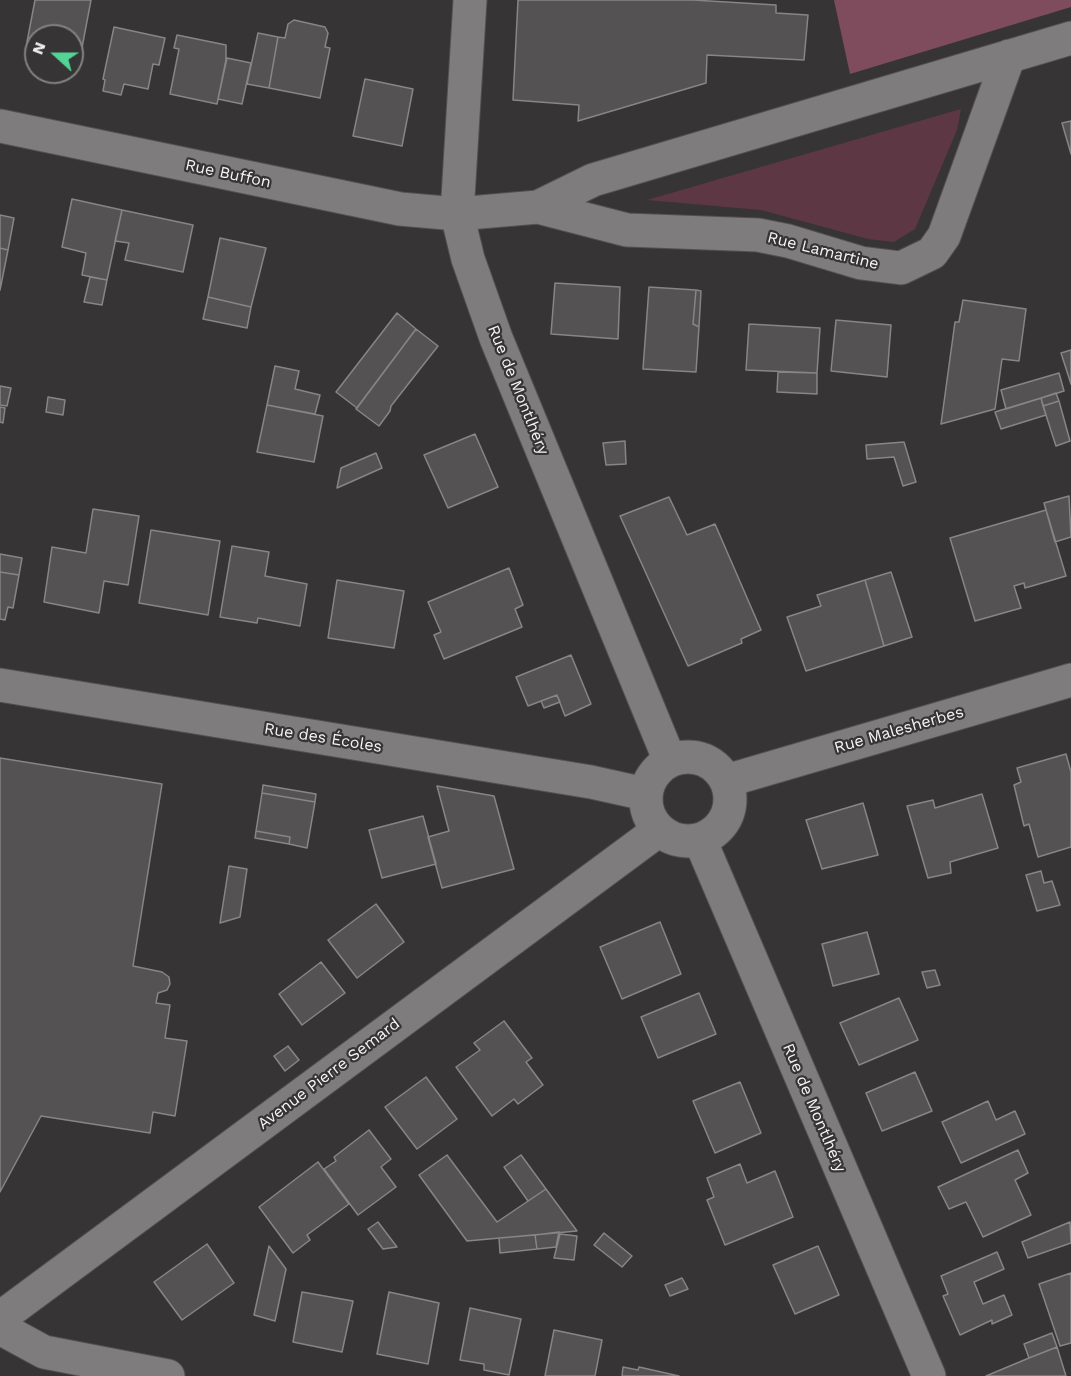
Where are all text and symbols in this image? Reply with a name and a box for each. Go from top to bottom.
north arrow [24,24,84,84]
text: N [28,39,50,57]
street label: Rue Buffon [183,156,273,192]
street label: Rue Lamartine [765,228,881,274]
street label: Rue de Montlhéry [483,322,553,458]
street label: Rue Malesherbes [832,702,966,758]
street label: Rue des Écoles [263,719,383,757]
street label: Avenue Pierre Semard [254,1014,404,1134]
street label: Rue de Montlhéry [778,1041,850,1175]

